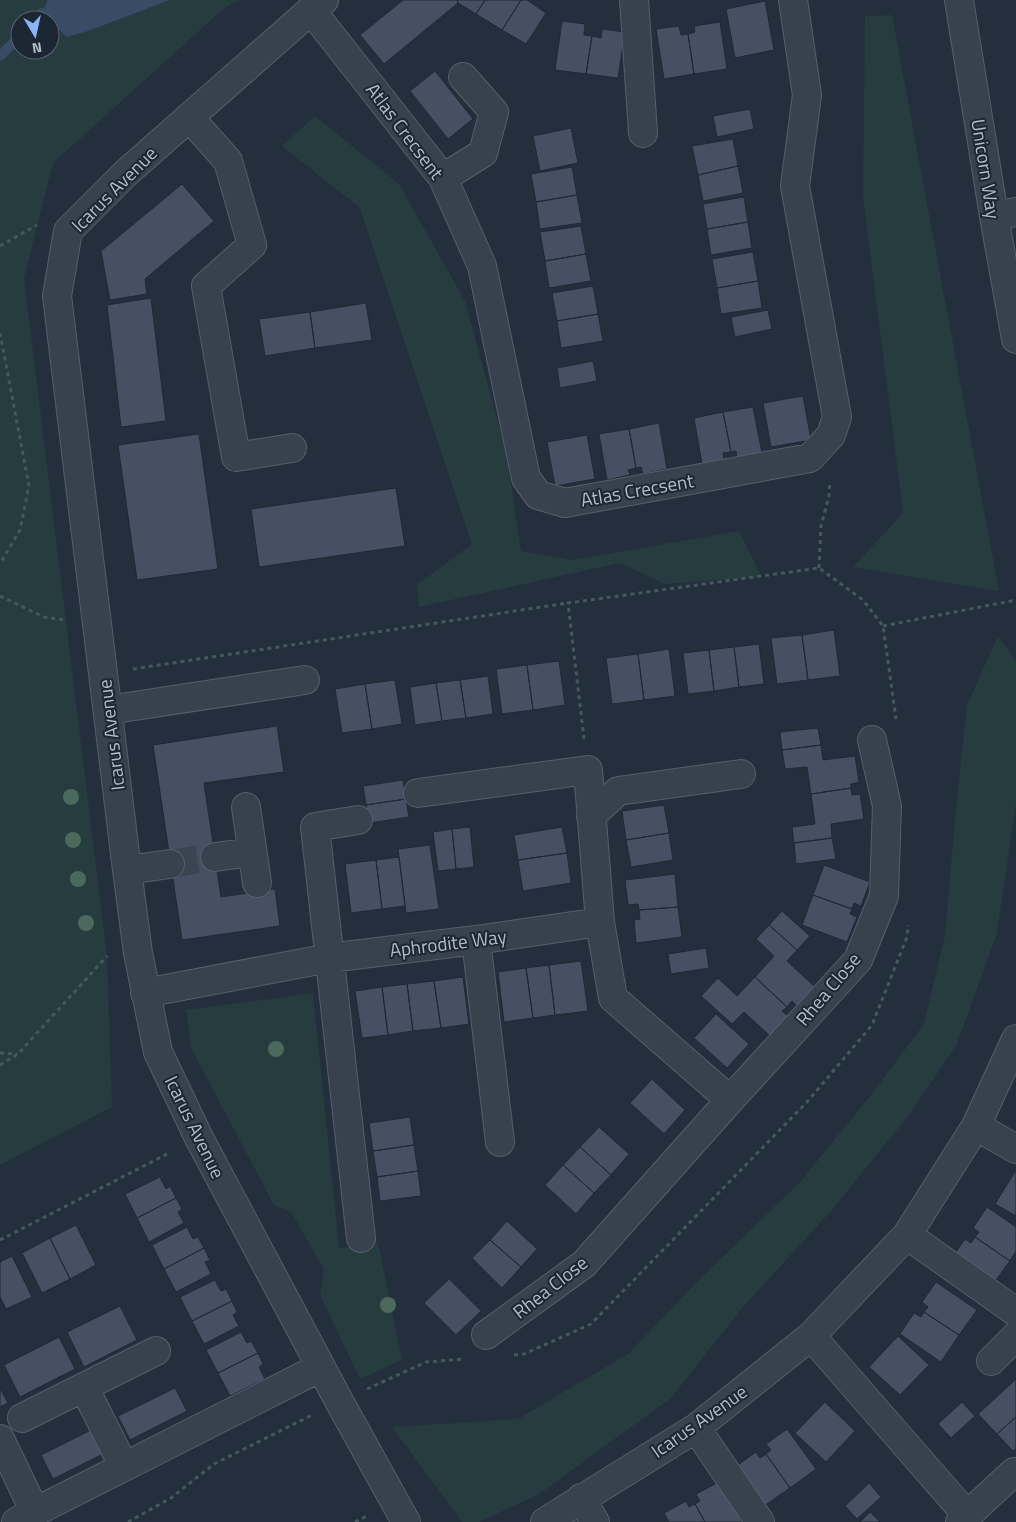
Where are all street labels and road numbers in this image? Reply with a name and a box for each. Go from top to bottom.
street label: Atlas Crecsent [359,76,452,185]
street label: Unicorn Way [964,117,1009,221]
street label: Icarus Avenue [64,139,163,238]
street label: Atlas Crecsent [578,465,696,514]
street label: Icarus Avenue [89,678,132,792]
street label: Aphrodite Way [388,921,508,964]
street label: Rhea Close [788,946,867,1032]
street label: Icarus Avenue [158,1070,233,1183]
street label: Rhea Close [506,1248,593,1325]
street label: Icarus Avenue [645,1377,753,1464]

